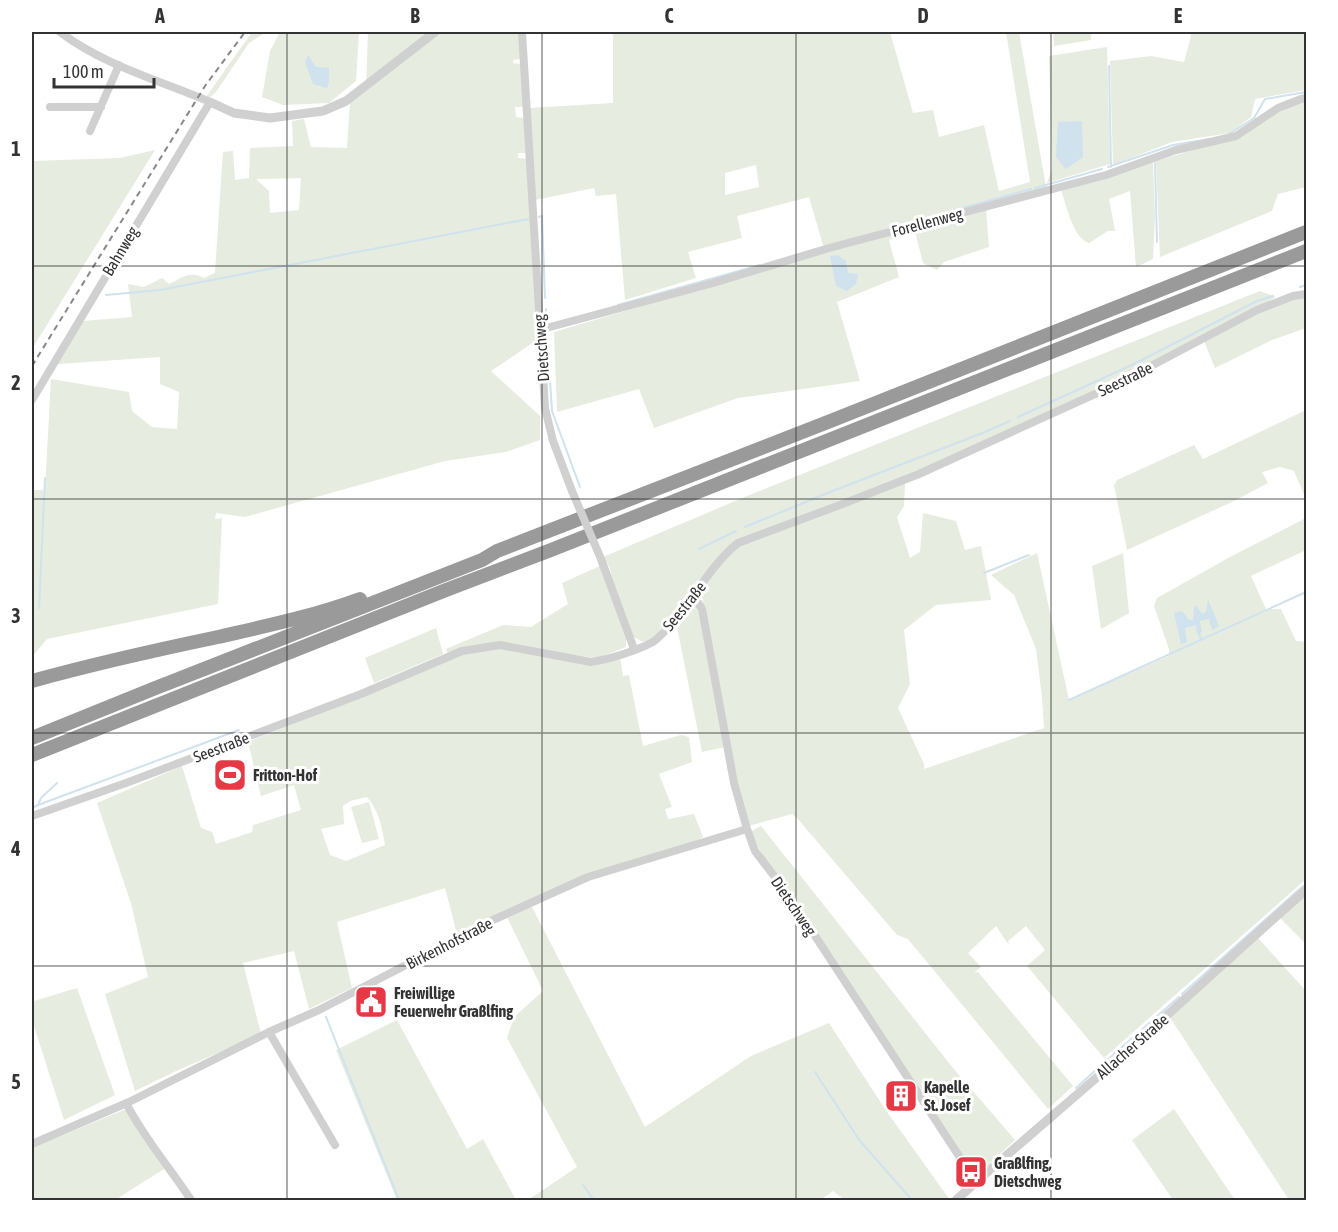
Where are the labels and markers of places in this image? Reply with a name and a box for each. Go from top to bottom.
sports icon: Fritton-Hof [212,757,248,793]
place label: Fritton-Hof [253,766,318,784]
public building icon: Freiwillige Feuerwehr Graßlfing [353,984,389,1020]
place label: Freiwillige Feuerwehr Graßlfing [394,984,513,1020]
building icon: Kapelle St. Josef [883,1078,919,1114]
place label: Kapelle St. Josef [924,1078,971,1114]
bus stop icon: Graßlfing, Dietschweg [953,1154,989,1190]
place label: Graßlfing, Dietschweg [994,1154,1061,1190]

